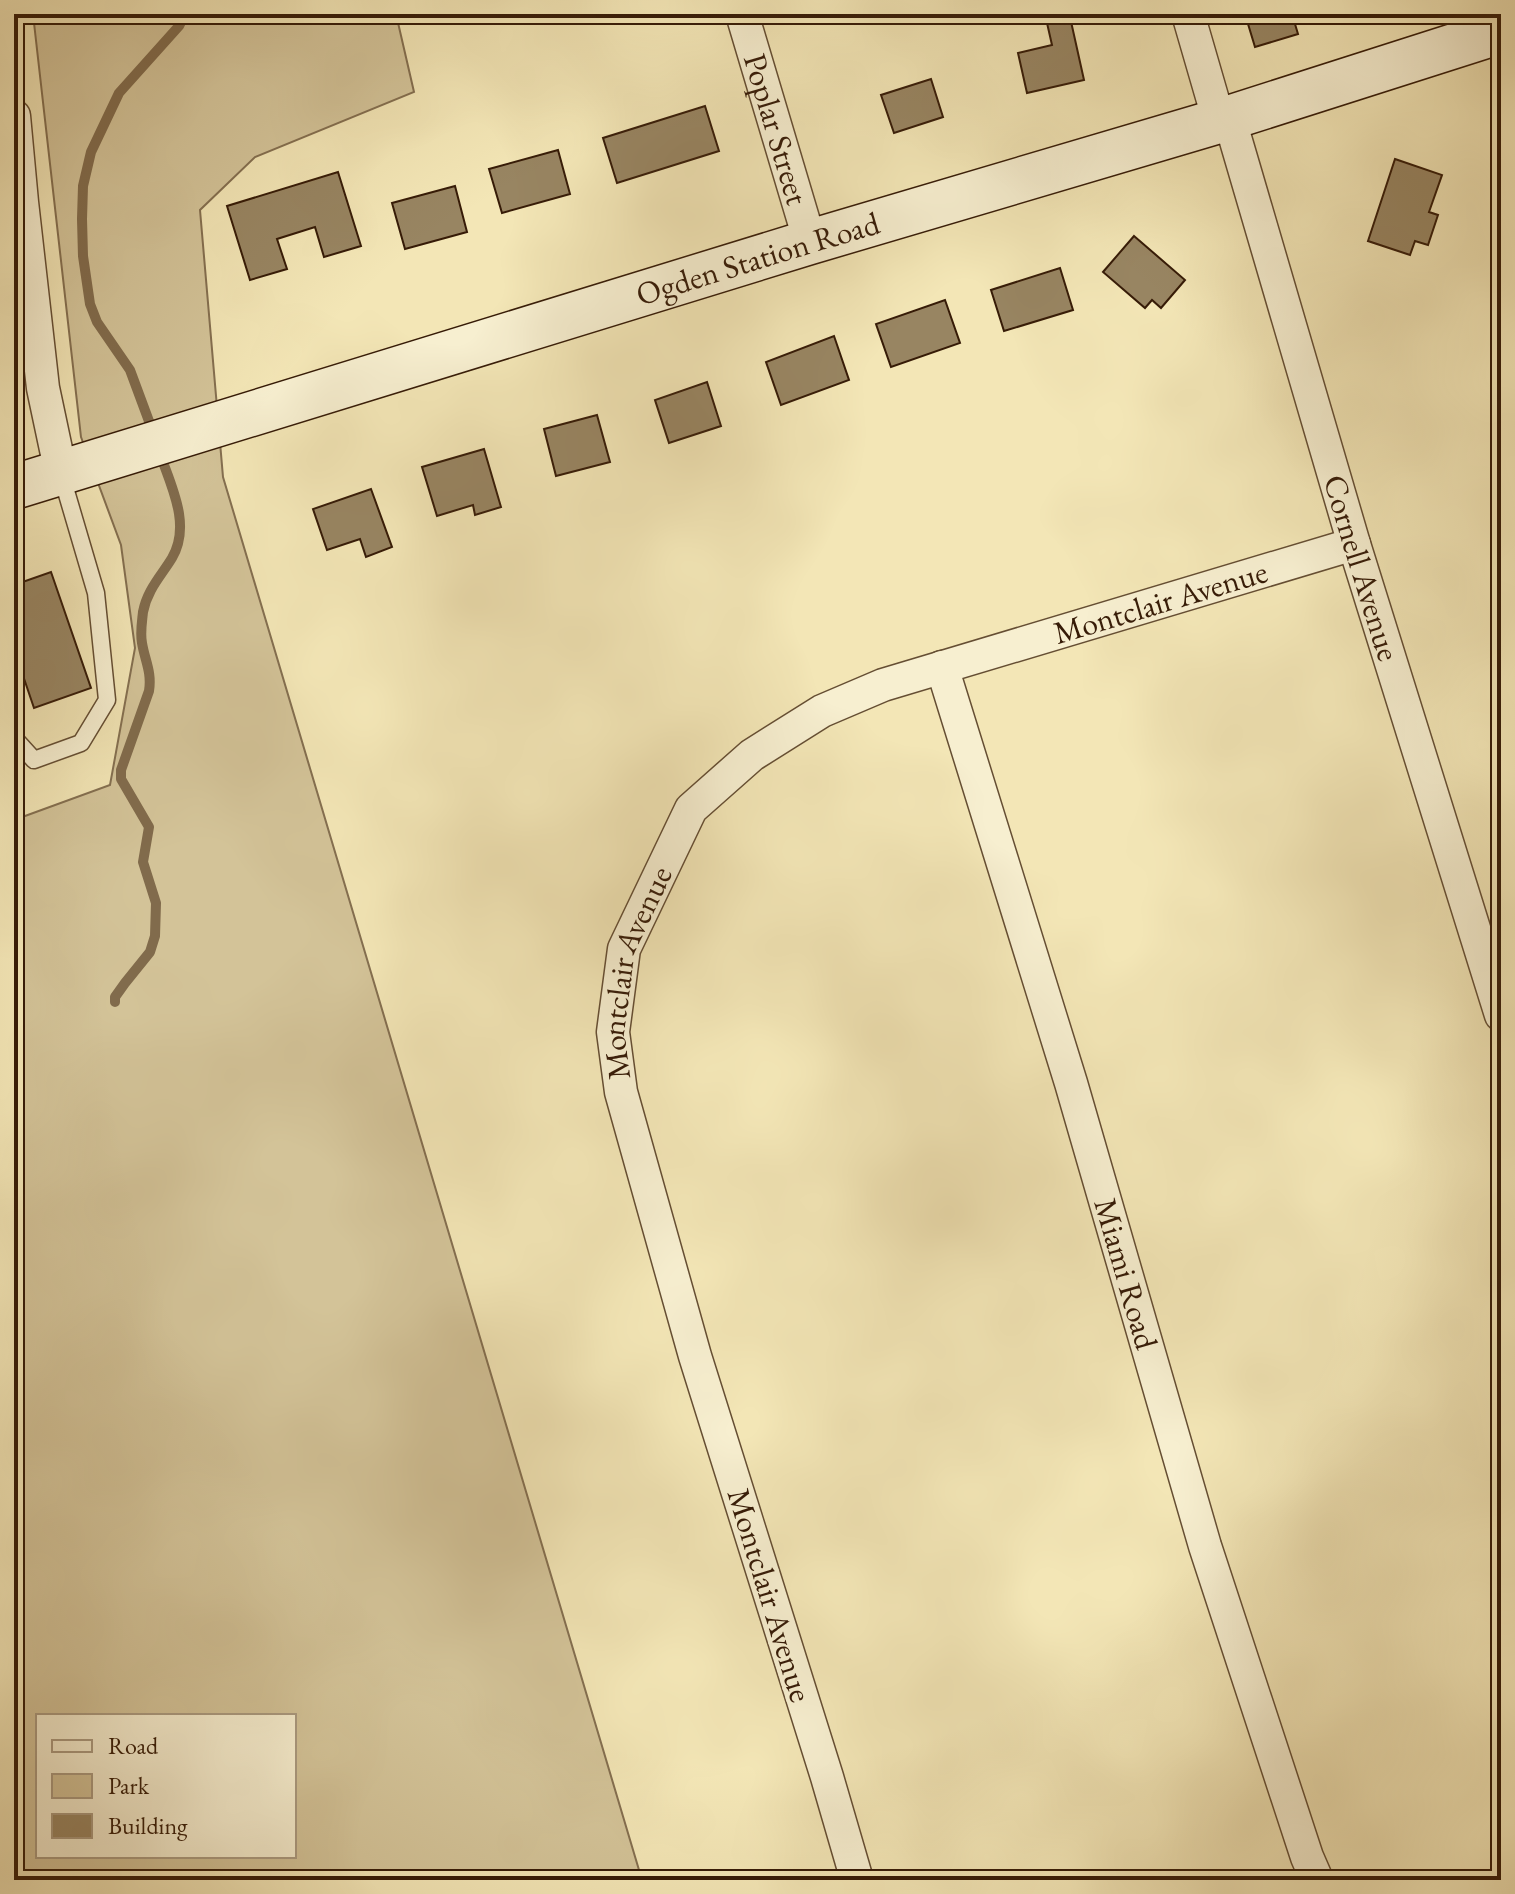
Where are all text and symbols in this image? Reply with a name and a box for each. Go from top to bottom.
street label: Poplar Street [734,48,819,210]
street label: Ogden Station Road [631,201,885,315]
street label: Cornell Avenue [1314,470,1410,666]
street label: Montclair Avenue [1048,550,1272,654]
street label: Montclair Avenue [592,859,682,1082]
street label: Miami Road [1084,1193,1168,1355]
street label: Montclair Avenue [718,1483,822,1707]
legend [36,1714,296,1858]
text: Road [108,1730,159,1761]
text: Park [108,1770,150,1801]
text: Building [108,1810,188,1841]

